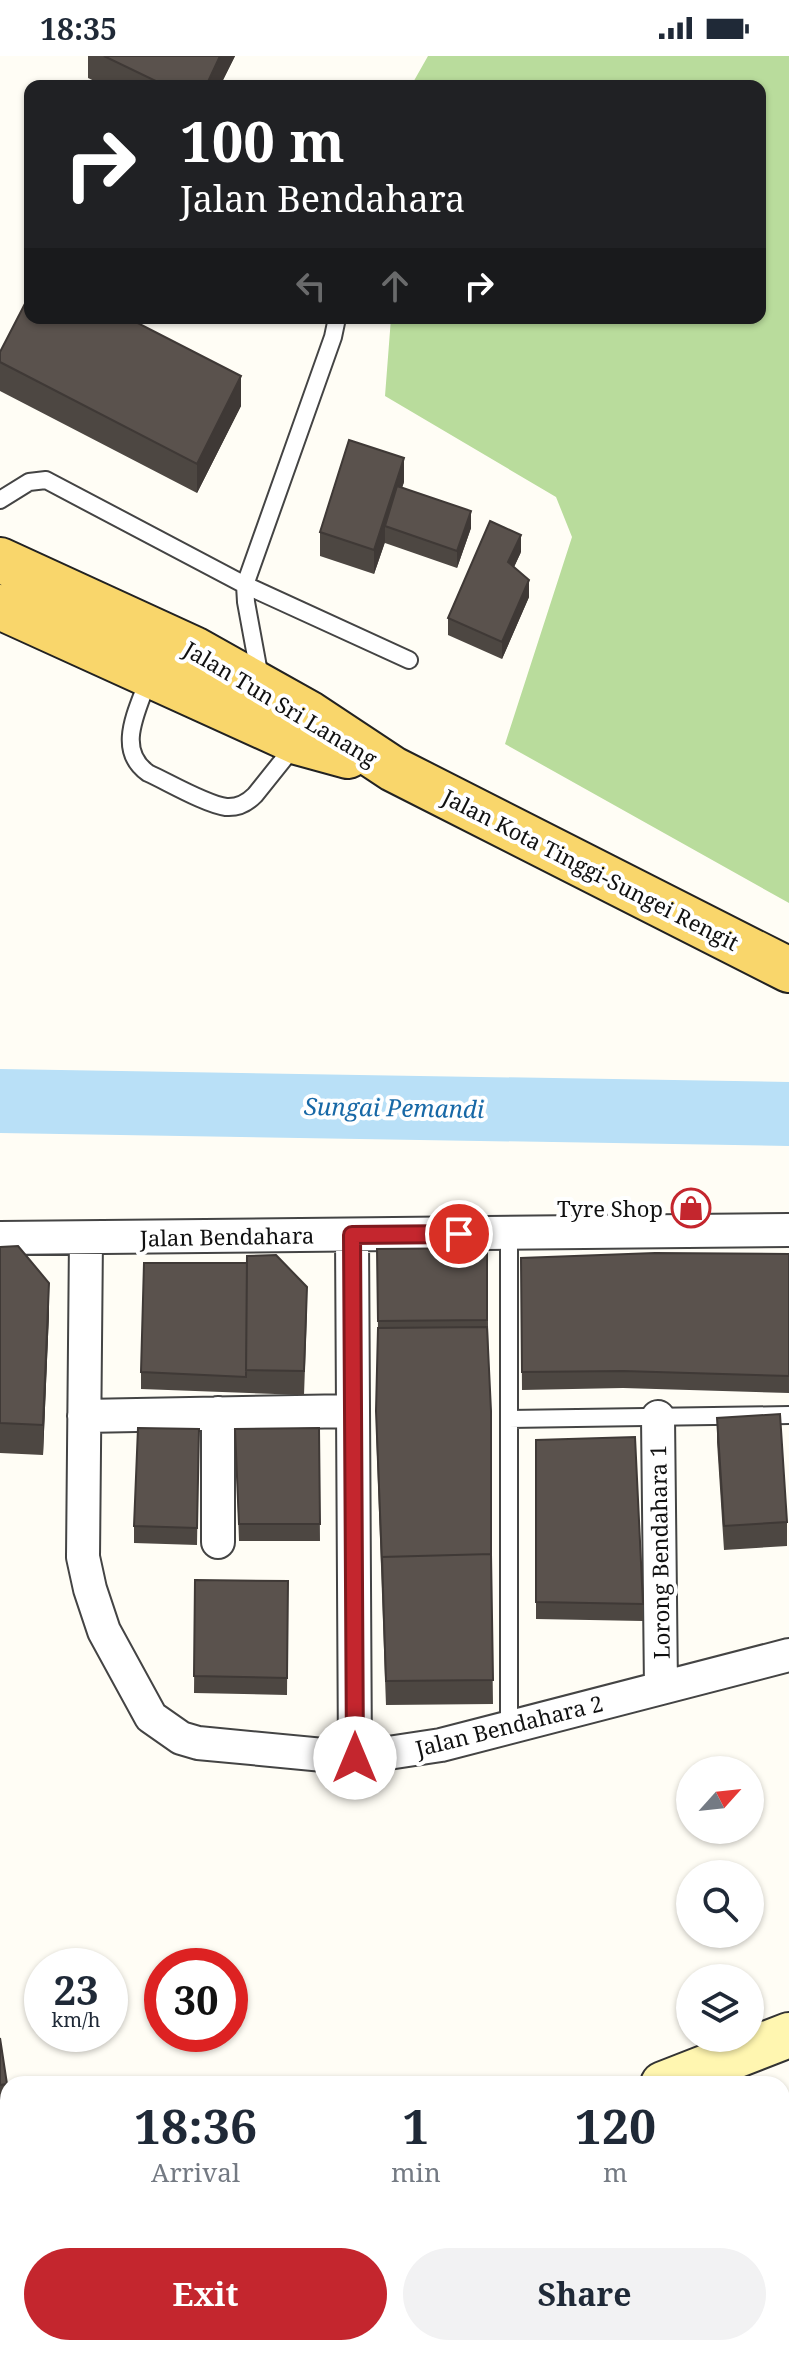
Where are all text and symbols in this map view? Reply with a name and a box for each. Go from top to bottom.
text: 18:35 [40,8,117,49]
text: 100 m [180,102,345,178]
icon: right [48,112,152,216]
text: Jalan Bendahara [180,174,465,223]
icon: left [289,264,333,308]
icon: ahead [373,264,417,308]
icon: right [457,264,501,308]
street label: Jalan Tun Sri Lanang [178,633,383,773]
street label: Jalan Kota Tinggi-Sungei Rengit [437,781,744,957]
water label: Sungai Pemandi [304,1089,484,1125]
shop icon: Tyre Shop [670,1187,712,1229]
place label: Tyre Shop [557,1193,663,1223]
pin [425,1200,493,1268]
icon: arrive [437,1212,481,1256]
street label: Jalan Bendahara [139,1219,314,1253]
street label: Lorong Bendahara 1 [642,1445,676,1659]
street label: Jalan Bendahara 2 [411,1687,606,1763]
position arrow [313,1716,397,1800]
north arrow [676,1756,764,1844]
map controls [676,1756,764,2052]
button: search [676,1860,764,1948]
speed limit sign: 30 [144,1948,248,2052]
text: 23 [53,1962,99,2017]
button: layers [676,1964,764,2052]
text: km/h [51,2006,101,2033]
text: 18:36 [134,2093,257,2158]
text: 1 [402,2093,429,2158]
text: 120 [575,2093,656,2158]
text: Arrival [151,2154,240,2190]
text: min [391,2154,441,2190]
text: m [603,2154,628,2190]
button: Exit [24,2248,387,2340]
button: Share [403,2248,766,2340]

